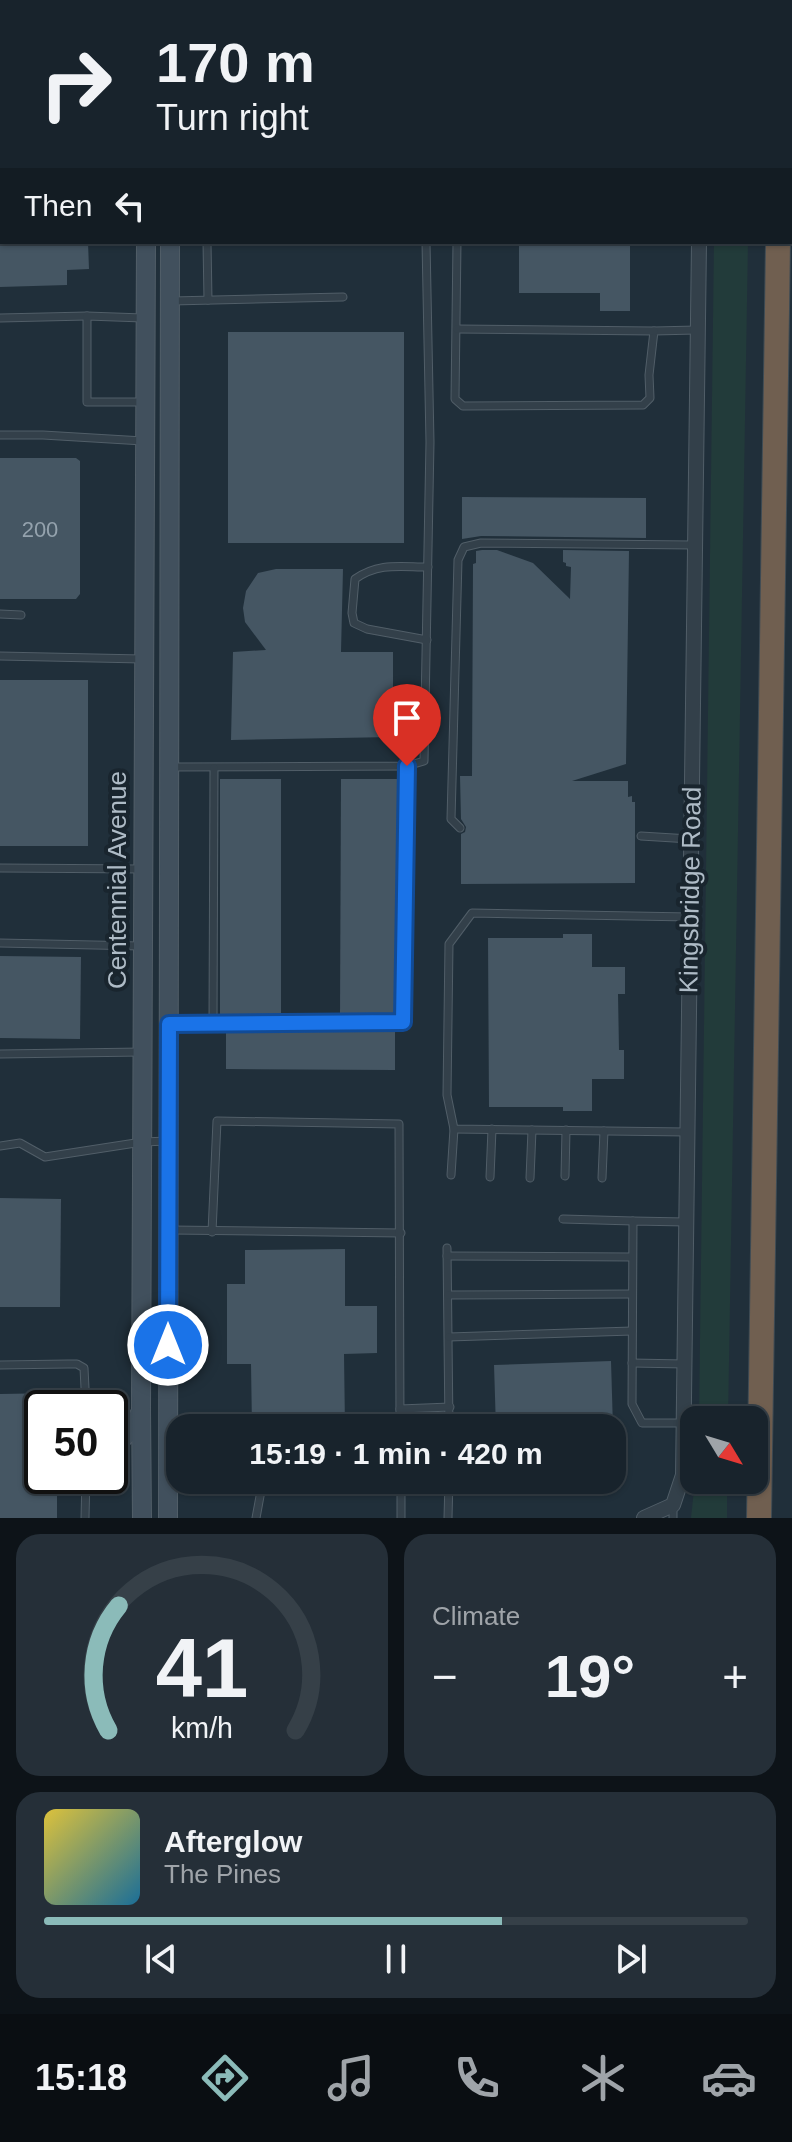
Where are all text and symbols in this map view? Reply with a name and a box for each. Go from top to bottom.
text: 170 m [156,31,315,94]
icon: right [24,32,128,136]
text: Turn right [156,97,309,138]
icon: left [108,184,152,228]
text: Then [24,189,92,222]
house number: 200 [22,517,58,542]
pin [373,684,441,766]
icon: arrive [385,696,429,740]
street label: Centennial Avenue [102,771,132,989]
street label: Kingsbridge Road [673,786,707,994]
position arrow [126,1303,210,1387]
speed limit sign: 50 [24,1390,128,1494]
north arrow [680,1406,768,1494]
map controls [680,1406,768,1494]
text: 15:19 · 1 min · 420 m [249,1437,543,1470]
text: Climate [432,1601,520,1631]
text: 41 [156,1622,248,1715]
text: 19° [545,1643,635,1710]
text: − [432,1652,458,1701]
text: + [722,1652,748,1701]
text: km/h [171,1712,233,1744]
text: Afterglow [164,1825,302,1858]
text: The Pines [164,1859,281,1889]
icon: previous [139,1937,183,1981]
icon: pause [374,1937,418,1981]
icon: next [609,1937,653,1981]
icon: directions [197,2050,253,2106]
icon: music [323,2050,379,2106]
icon: phone [449,2050,505,2106]
icon: climate [575,2050,631,2106]
icon: car [701,2050,757,2106]
text: 15:18 [35,2057,127,2098]

